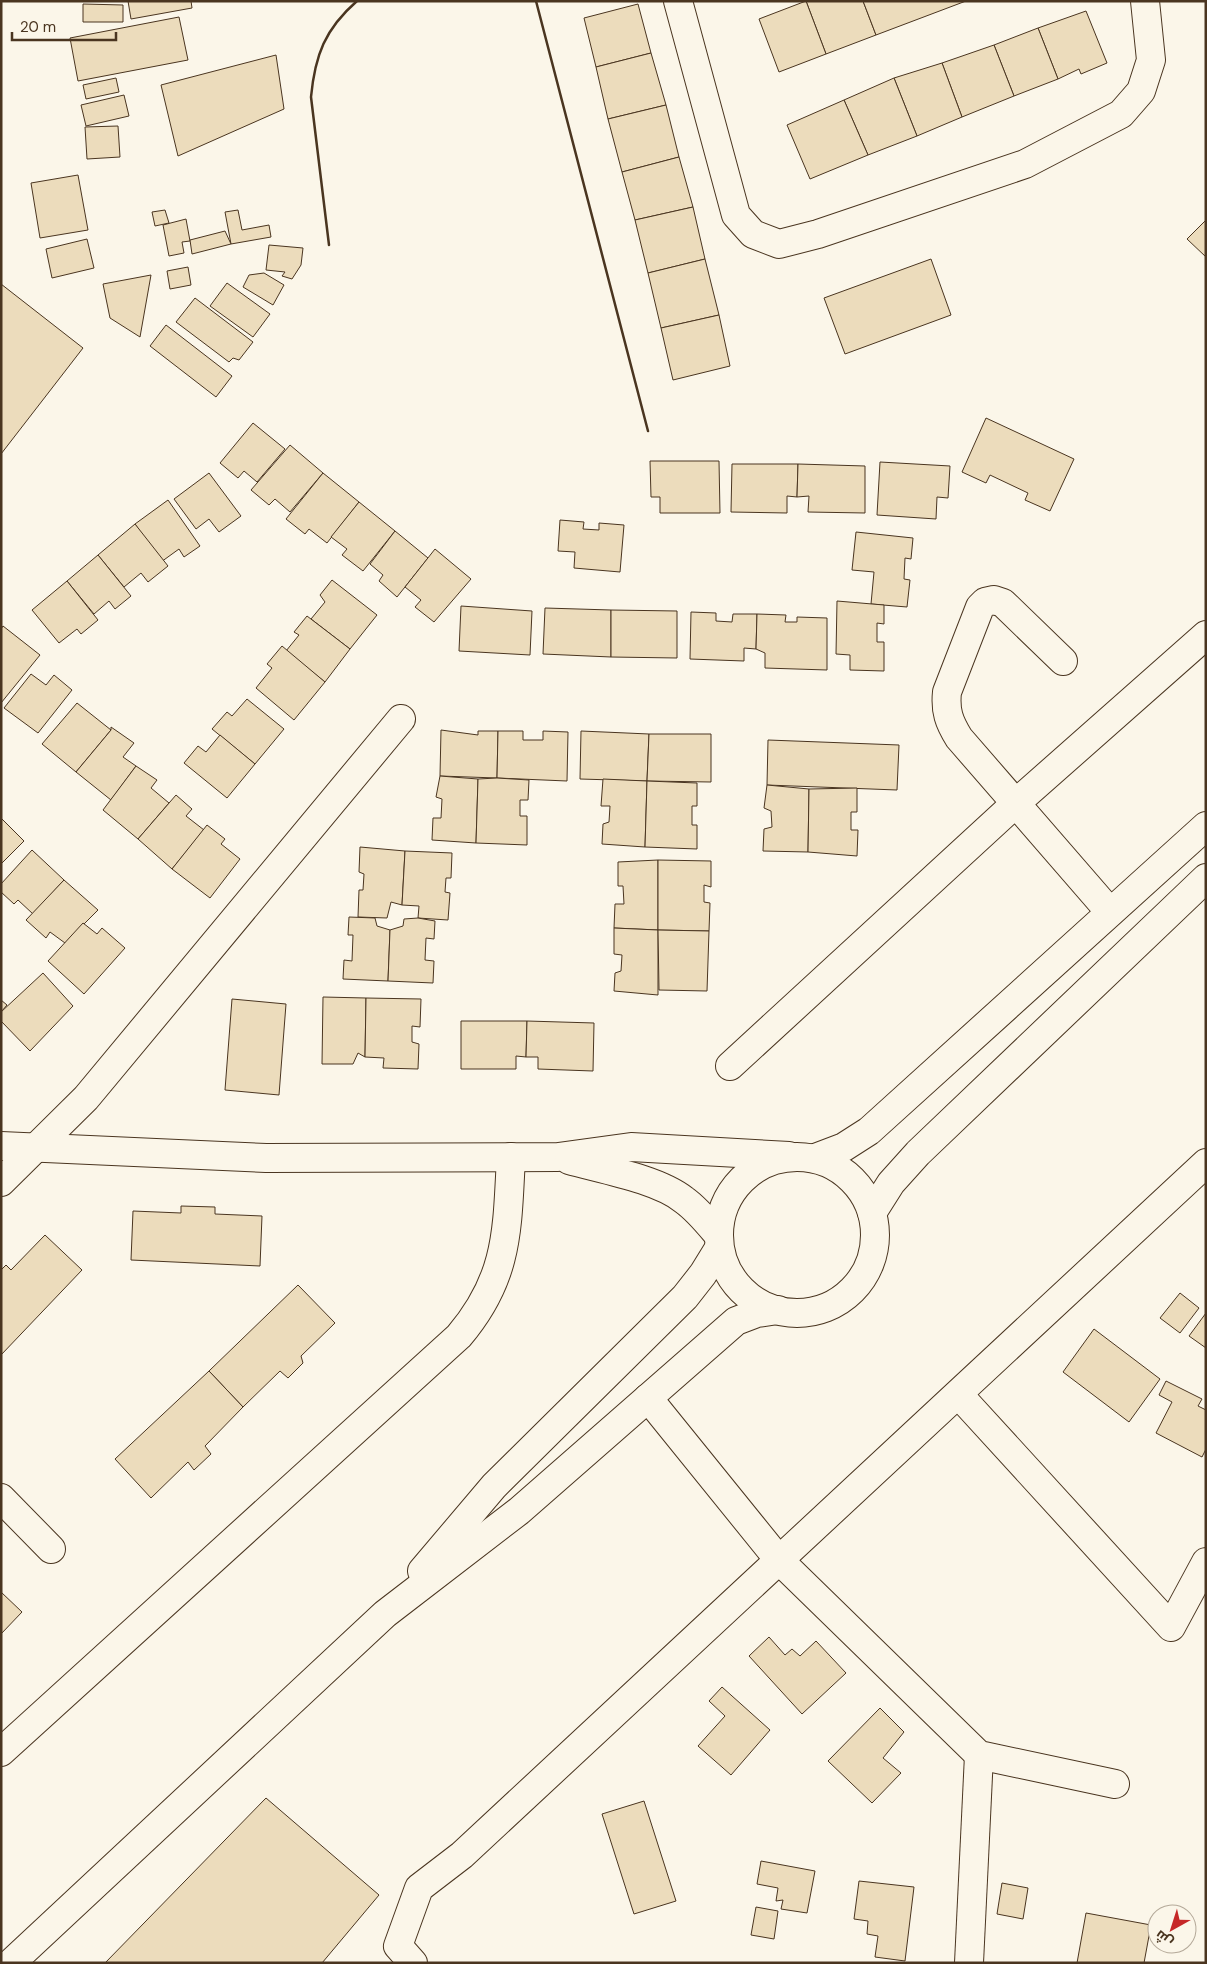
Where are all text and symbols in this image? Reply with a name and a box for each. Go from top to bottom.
scale bar [12,10,116,42]
text: 20 m [20,17,56,37]
north arrow [1147,1904,1197,1954]
text: ش [1151,1926,1176,1952]

